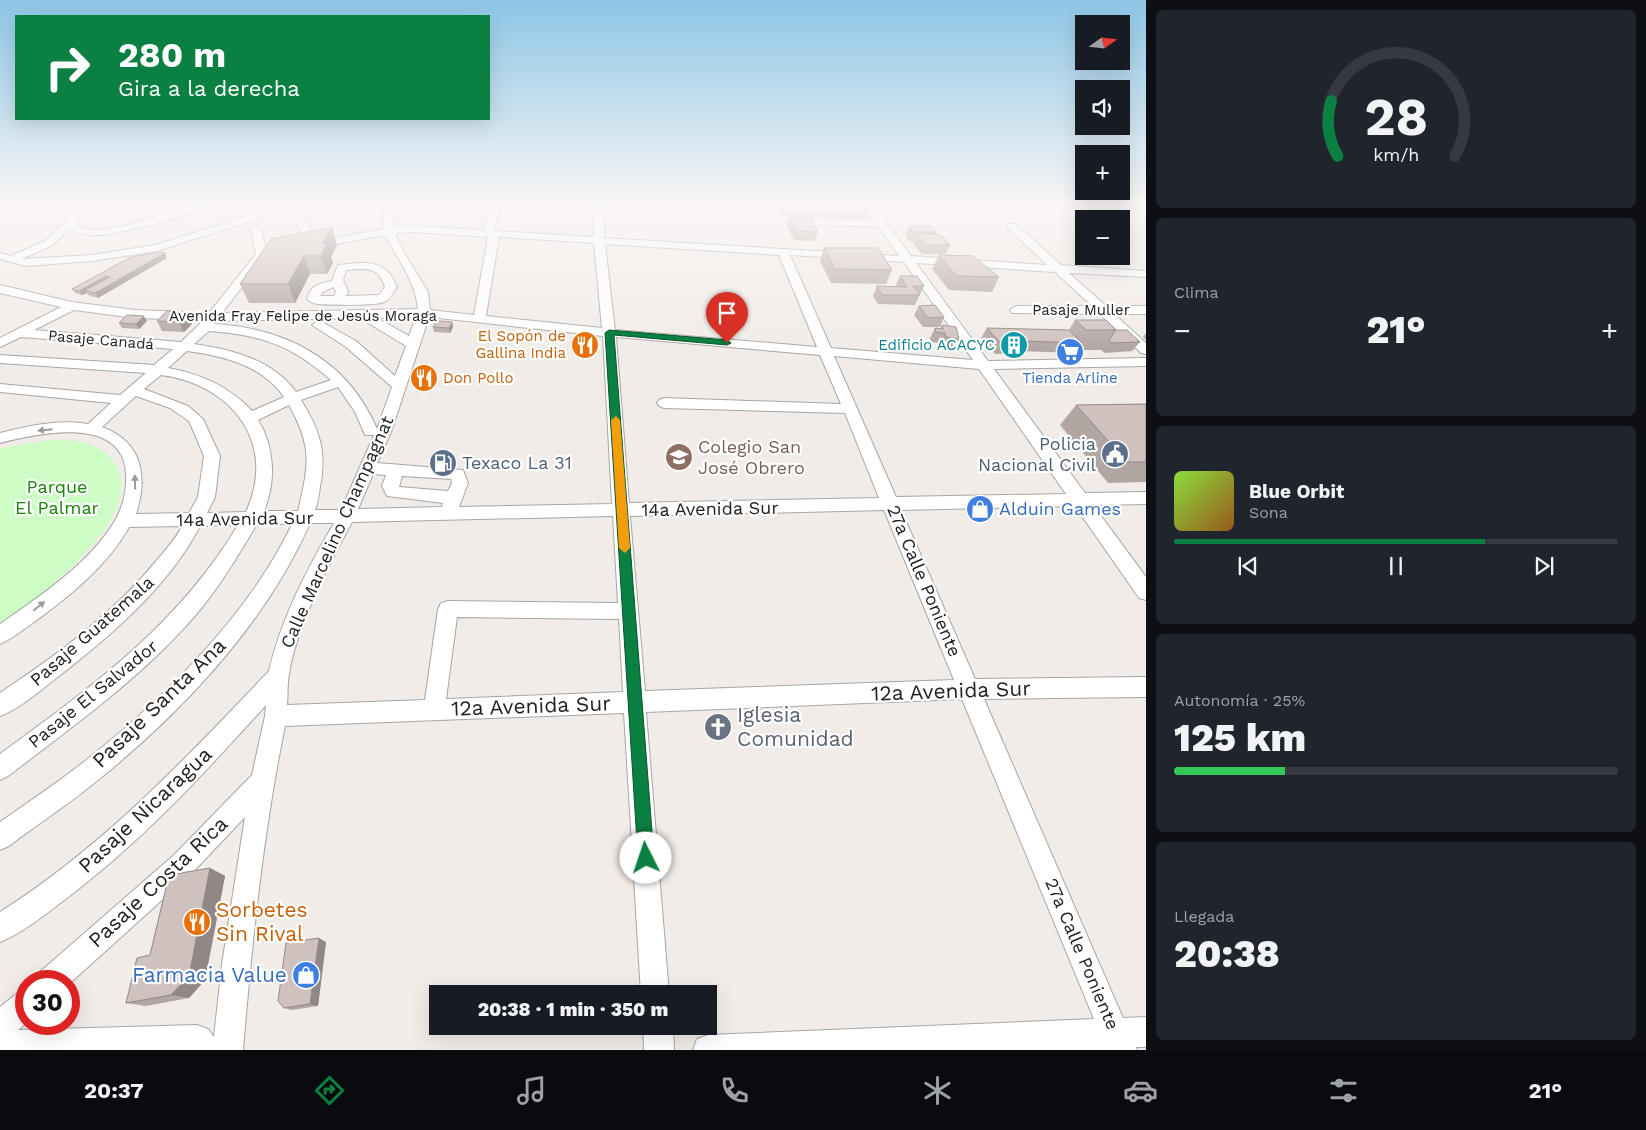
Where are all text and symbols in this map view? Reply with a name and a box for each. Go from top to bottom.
north arrow [1075,15,1130,70]
map controls [1075,15,1130,265]
text: 280 m [118,34,226,76]
icon: right [35,35,100,100]
text: Gira a la derecha [118,76,300,101]
button: sound [1075,80,1130,135]
text: 28 [1364,87,1428,148]
text: km/h [1373,144,1419,165]
button: + [1075,145,1130,200]
button: − [1075,210,1130,265]
text: Clima [1174,283,1218,302]
pin [706,292,748,343]
icon: arrive [713,299,741,327]
street label: Pasaje Muller [1032,301,1130,319]
street label: Avenida Fray Felipe de Jesús Moraga [169,307,438,325]
text: 21° [1366,308,1426,352]
text: − [1174,314,1191,347]
text: + [1601,314,1618,347]
street label: Pasaje Canadá [47,326,155,354]
place label: El Sopón de Gallina India [475,327,567,362]
restaurant icon: El Sopón de Gallina India [570,330,600,360]
building icon: Edificio ACACYC [999,330,1029,360]
place label: Edificio ACACYC [878,336,995,354]
supermarket icon: Tienda Arline [1055,337,1085,367]
restaurant icon: Don Pollo [409,363,439,393]
place label: Don Pollo [443,369,513,387]
place label: Tienda Arline [1022,369,1118,387]
street label: Calle Marcelino Champagnat [276,412,398,651]
one-way arrow [37,426,53,434]
place label: Policia Nacional Civil [978,433,1096,475]
place label: Colegio San José Obrero [698,436,805,478]
public building icon: Policia Nacional Civil [1100,439,1130,469]
school or university icon: Colegio San José Obrero [664,442,694,472]
fuel station icon: Texaco La 31 [428,448,458,478]
place label: Texaco La 31 [462,452,572,473]
one-way arrow [131,473,139,489]
park label: Parque El Palmar [15,476,99,518]
text: Blue Orbit [1249,480,1344,503]
shop icon: Alduin Games [965,494,995,524]
street label: 14a Avenida Sur [641,497,779,520]
place label: Alduin Games [999,498,1121,519]
street label: 27a Calle Poniente [883,502,966,660]
text: Sona [1249,503,1288,522]
street label: 14a Avenida Sur [176,507,314,530]
icon: previous [1234,552,1262,580]
icon: pause [1382,552,1410,580]
icon: next [1530,552,1558,580]
street label: Pasaje Guatemala [26,571,158,690]
one-way arrow [32,600,45,611]
street label: Pasaje Santa Ana [87,633,231,773]
street label: Pasaje El Salvador [24,635,162,752]
street label: 12a Avenida Sur [871,675,1032,706]
street label: 12a Avenida Sur [451,690,612,721]
text: Autonomía · 25% [1174,691,1305,710]
place label: Iglesia Comunidad [737,702,854,751]
church icon: Iglesia Comunidad [703,712,733,742]
text: 125 km [1174,716,1306,760]
street label: Pasaje Nicaragua [73,741,217,878]
street label: Pasaje Costa Rica [83,811,232,953]
position arrow [619,831,671,883]
street label: 27a Calle Poniente [1041,875,1124,1033]
place label: Sorbetes Sin Rival [216,897,308,946]
restaurant icon: Sorbetes Sin Rival [182,907,212,937]
text: Llegada [1174,907,1234,926]
text: 20:38 [1174,932,1280,976]
shop icon: Farmacia Value [291,960,321,990]
place label: Farmacia Value [132,962,287,987]
speed limit sign: 30 [15,970,80,1035]
text: 20:38 · 1 min · 350 m [478,998,668,1021]
icon: directions [312,1073,347,1108]
icon: music [514,1073,549,1108]
icon: phone [717,1073,752,1108]
icon: climate [920,1073,955,1108]
icon: car [1123,1073,1158,1108]
icon: filters [1326,1073,1361,1108]
text: 20:37 [84,1078,144,1103]
text: 21° [1529,1078,1562,1103]

